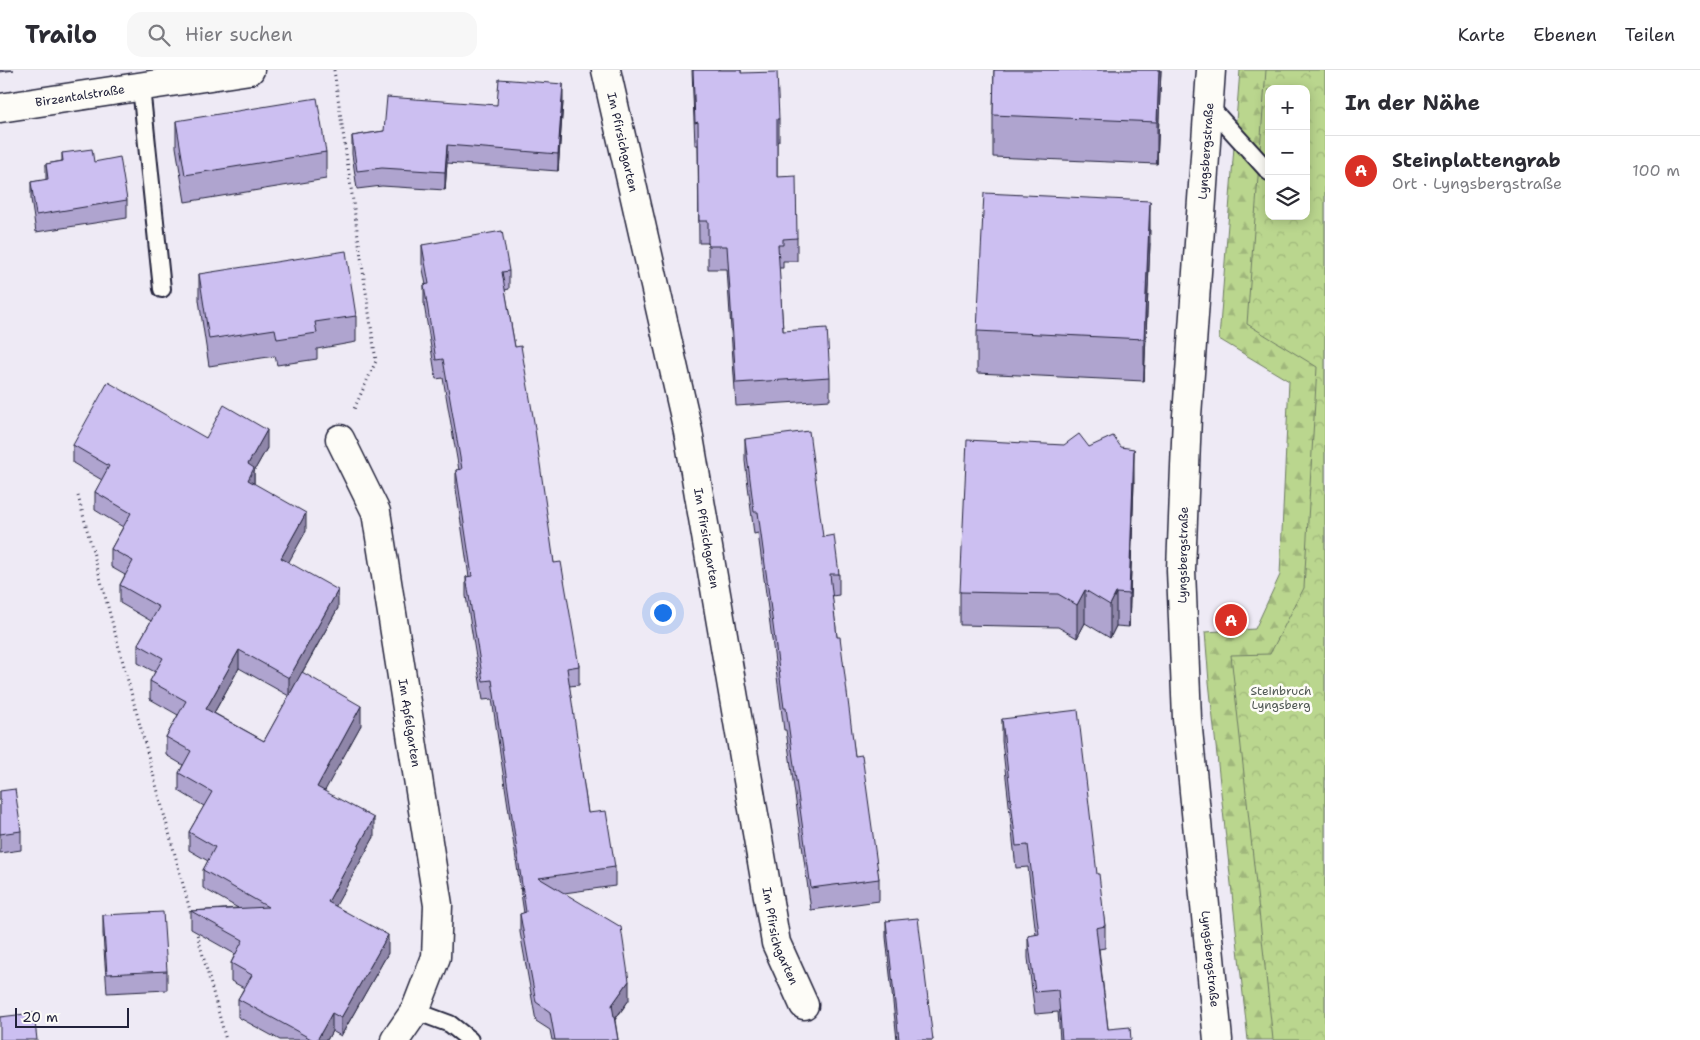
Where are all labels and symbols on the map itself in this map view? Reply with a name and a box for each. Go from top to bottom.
street label: Birzentalstraße [34,81,126,111]
street label: Im Pfirsichgarten [603,91,641,193]
street label: Lyngsbergstraße [1195,102,1217,200]
street label: Im Pfirsichgarten [690,487,723,590]
street label: Lyngsbergstraße [1174,506,1192,604]
your location [650,600,676,626]
pin: A [1215,601,1247,639]
street label: Im Apfelgarten [394,678,424,768]
park label: Steinbruch Lyngsberg [1250,683,1312,713]
street label: Im Pfirsichgarten [759,886,802,987]
street label: Lyngsbergstraße [1198,910,1223,1008]
scale bar [15,1005,129,1028]

